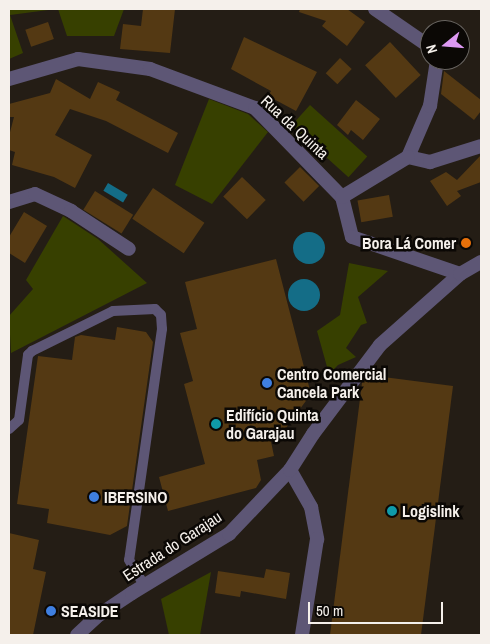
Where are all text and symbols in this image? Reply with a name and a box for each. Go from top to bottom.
north arrow [420,20,470,70]
text: N [422,43,441,56]
street label: Rua da Quinta [257,91,333,163]
place label: Bora Lá Comer [362,233,456,253]
marker: Bora Lá Comer [460,237,472,249]
place label: Centro Comercial Cancela Park [277,364,386,402]
marker: Centro Comercial Cancela Park [261,377,273,389]
place label: Edifício Quinta do Garajau [226,405,319,443]
marker: Edifício Quinta do Garajau [210,418,222,430]
place label: IBERSINO [104,487,167,507]
marker: IBERSINO [88,491,100,503]
place label: Logislink [402,501,460,521]
marker: Logislink [386,505,398,517]
street label: Estrada do Garajau [119,507,225,585]
scale bar [310,592,445,624]
text: 50 m [316,600,343,621]
place label: SEASIDE [61,601,119,621]
marker: SEASIDE [45,605,57,617]

